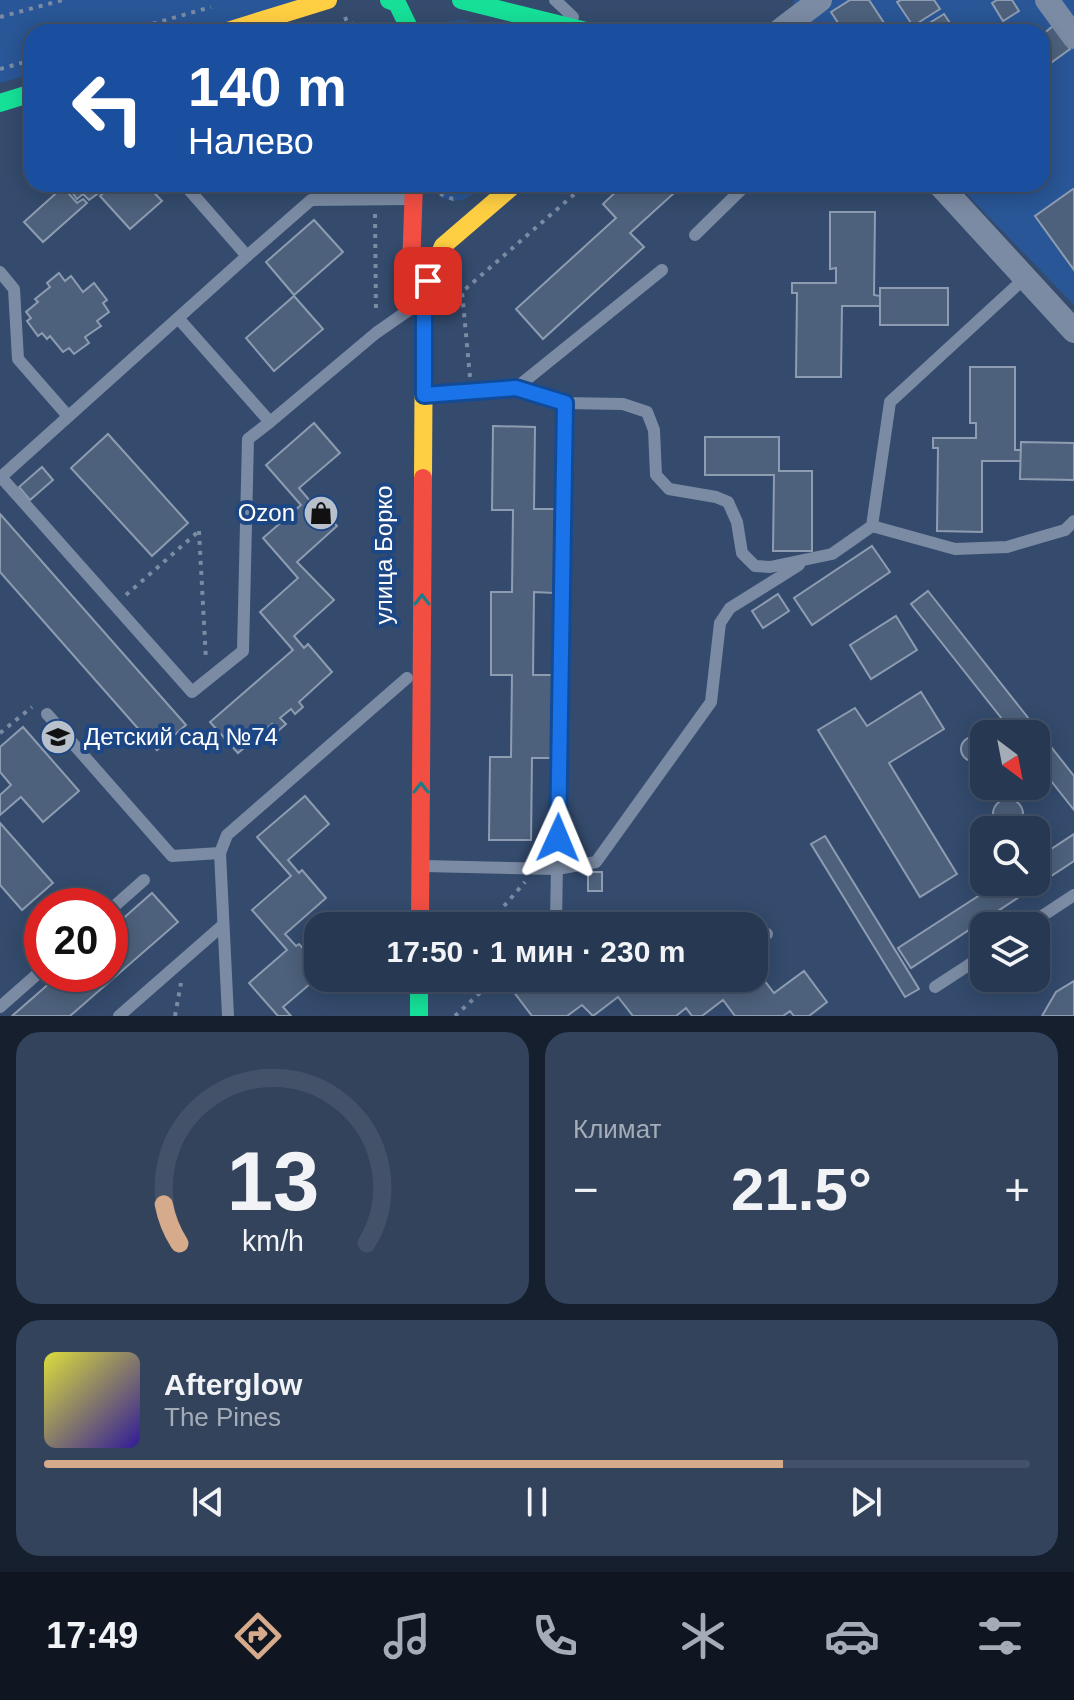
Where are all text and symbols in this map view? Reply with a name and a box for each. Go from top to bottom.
text: 140 m [188,55,347,118]
icon: left [56,56,160,160]
text: Налево [188,121,314,162]
pin [394,247,462,315]
icon: arrive [406,259,450,303]
street label: улица Борко [370,485,397,625]
shop icon: Ozon [302,494,340,532]
place label: Ozon [238,499,295,526]
one-way arrow [413,593,431,606]
school or university icon: Детский сад №74 [39,718,77,756]
north arrow [970,720,1050,800]
map controls [970,720,1050,992]
place label: Детский сад №74 [84,723,278,750]
one-way arrow [412,781,430,794]
position arrow [516,796,600,880]
button: search [970,816,1050,896]
speed limit sign: 20 [24,888,128,992]
button: layers [970,912,1050,992]
text: 17:50 · 1 мин · 230 m [387,935,685,968]
text: Климат [573,1114,662,1144]
text: 13 [226,1135,319,1228]
text: 21.5° [731,1156,872,1223]
text: − [573,1165,599,1214]
text: + [1004,1165,1030,1214]
text: km/h [242,1225,303,1257]
text: Afterglow [164,1368,302,1401]
text: The Pines [164,1402,281,1432]
icon: previous [186,1480,230,1524]
icon: pause [515,1480,559,1524]
icon: next [844,1480,888,1524]
icon: directions [230,1608,286,1664]
icon: music [379,1608,435,1664]
icon: phone [527,1608,583,1664]
icon: climate [675,1608,731,1664]
icon: car [824,1608,880,1664]
icon: filters [972,1608,1028,1664]
text: 17:49 [46,1615,138,1656]

